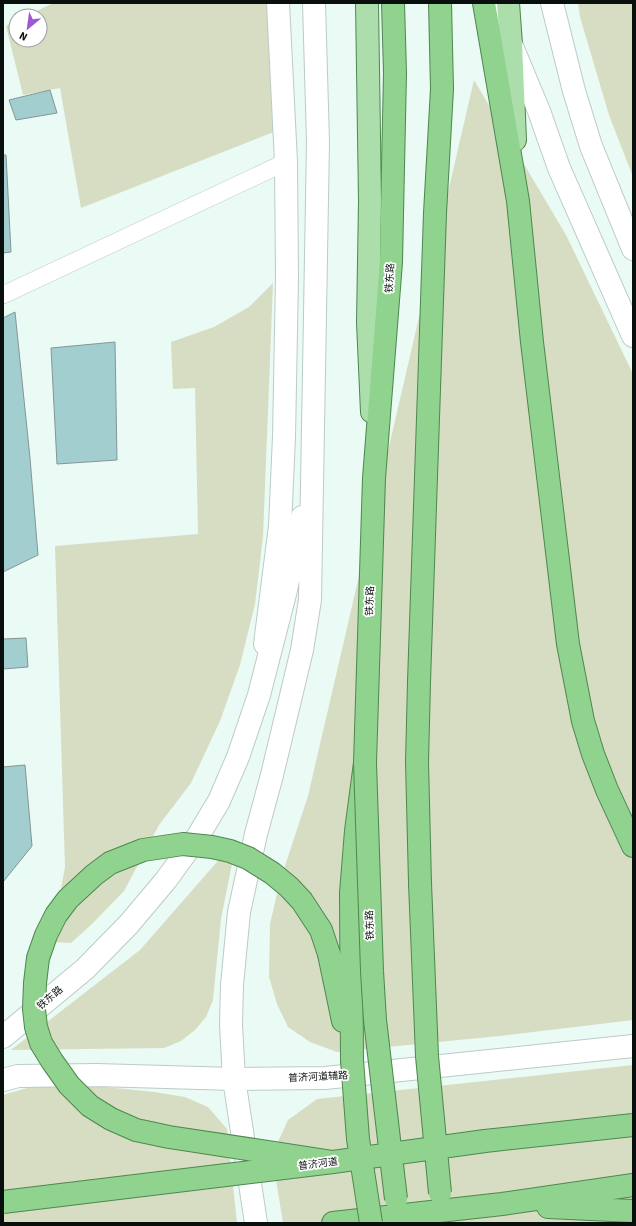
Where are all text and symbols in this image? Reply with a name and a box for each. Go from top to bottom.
north arrow [8,8,48,48]
text: N [17,28,30,45]
street label: 铁东路 [382,263,398,293]
street label: 铁东路 [362,586,378,616]
street label: 铁东路 [362,910,378,940]
street label: 铁东路 [34,983,66,1013]
street label: 普济河道辅路 [288,1068,348,1086]
street label: 普济河道 [297,1155,339,1173]

